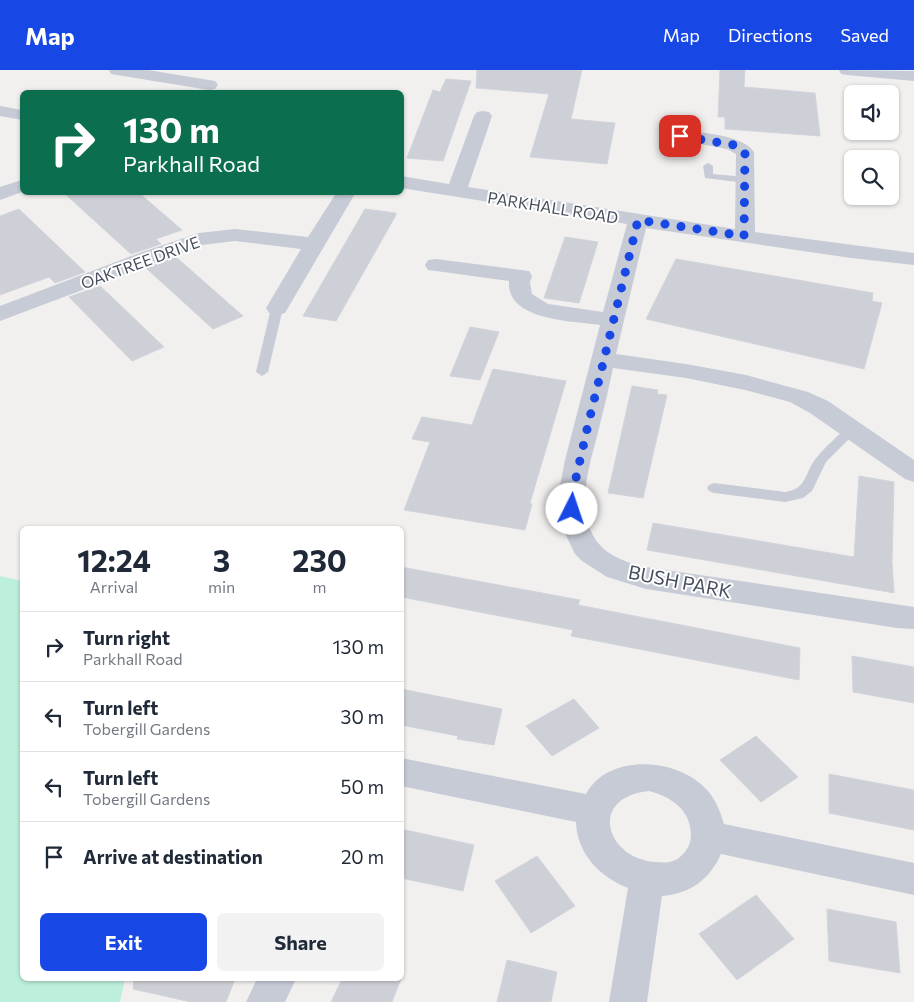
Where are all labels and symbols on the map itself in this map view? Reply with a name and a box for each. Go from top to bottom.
pin [659,115,701,157]
street label: PARKHALL ROAD [486,187,620,227]
street label: OAKTREE DRIVE [78,232,202,292]
position arrow [545,482,597,534]
street label: BUSH PARK [626,560,734,602]

